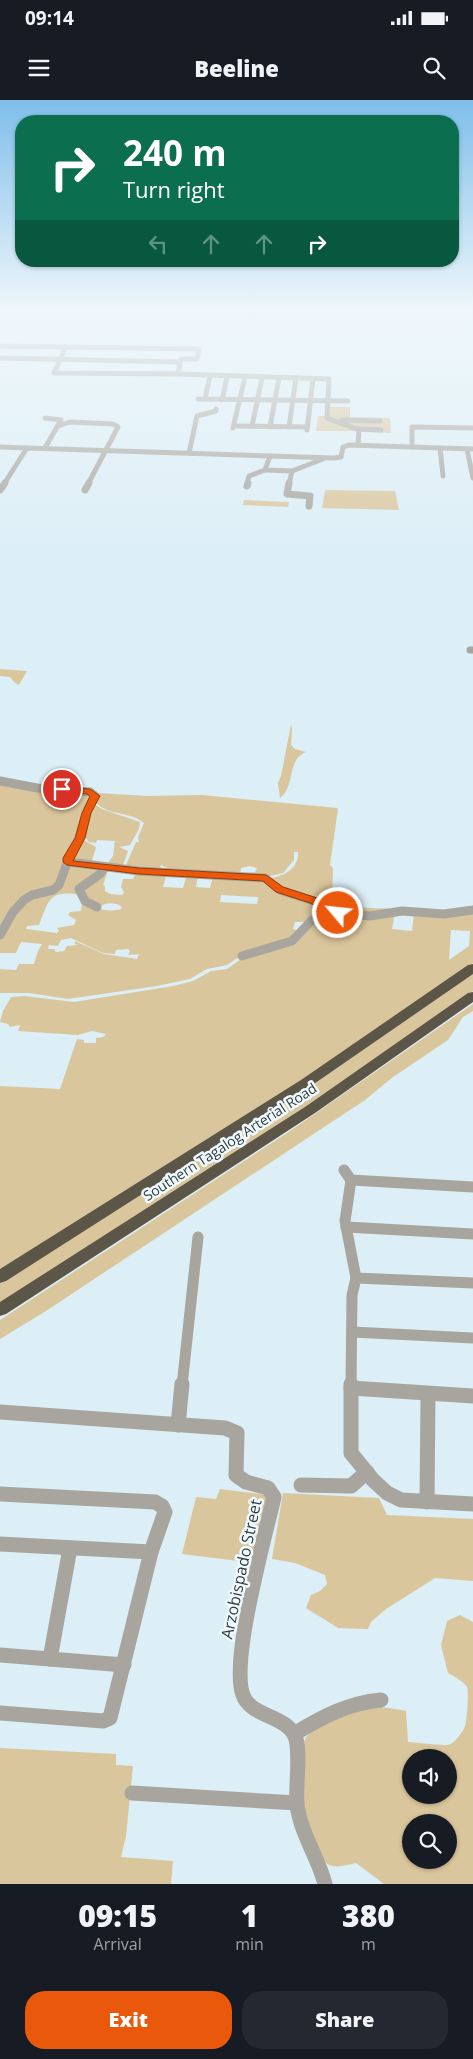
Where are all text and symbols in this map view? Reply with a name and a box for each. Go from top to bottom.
text: 09:14 [25,5,74,31]
text: Beeline [194,53,279,83]
icon: menu [25,54,53,82]
icon: search [420,54,448,82]
text: 240 m [123,129,227,176]
icon: right [40,135,105,200]
text: Turn right [123,174,225,204]
icon: left [144,230,172,258]
icon: ahead [197,230,225,258]
icon: ahead [250,230,278,258]
icon: right [303,230,331,258]
pin [41,768,83,810]
icon: arrive [48,775,76,803]
position arrow [311,886,363,938]
street label: Southern Tagalog Arterial Road [139,1078,320,1205]
street label: Arzobispado Street [215,1497,267,1641]
map controls [402,1749,457,1869]
button: sound [402,1749,457,1804]
button: search [402,1814,457,1869]
text: 09:15 [78,1895,157,1936]
text: 1 [241,1895,258,1936]
text: 380 [342,1895,395,1936]
text: Arrival [94,1933,142,1955]
text: min [235,1933,264,1955]
text: m [361,1933,376,1955]
button: Exit [25,1991,232,2049]
button: Share [242,1991,448,2049]

